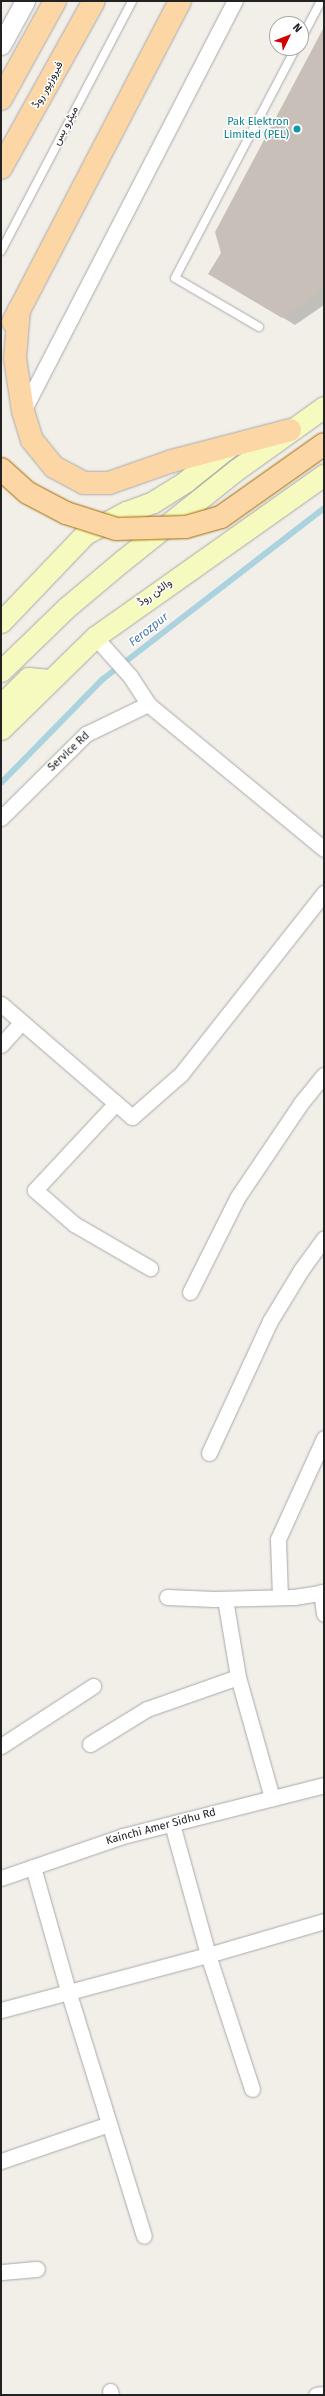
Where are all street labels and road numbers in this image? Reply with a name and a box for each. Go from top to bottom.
street label: فیروزپور روڈ [30,59,66,111]
street label: میٹرو بس [50,104,82,148]
street label: والٹن روڈ [135,576,175,610]
street label: Service Rd [46,730,92,774]
street label: Kainchi Amer Sidhu Rd [105,1806,217,1848]

